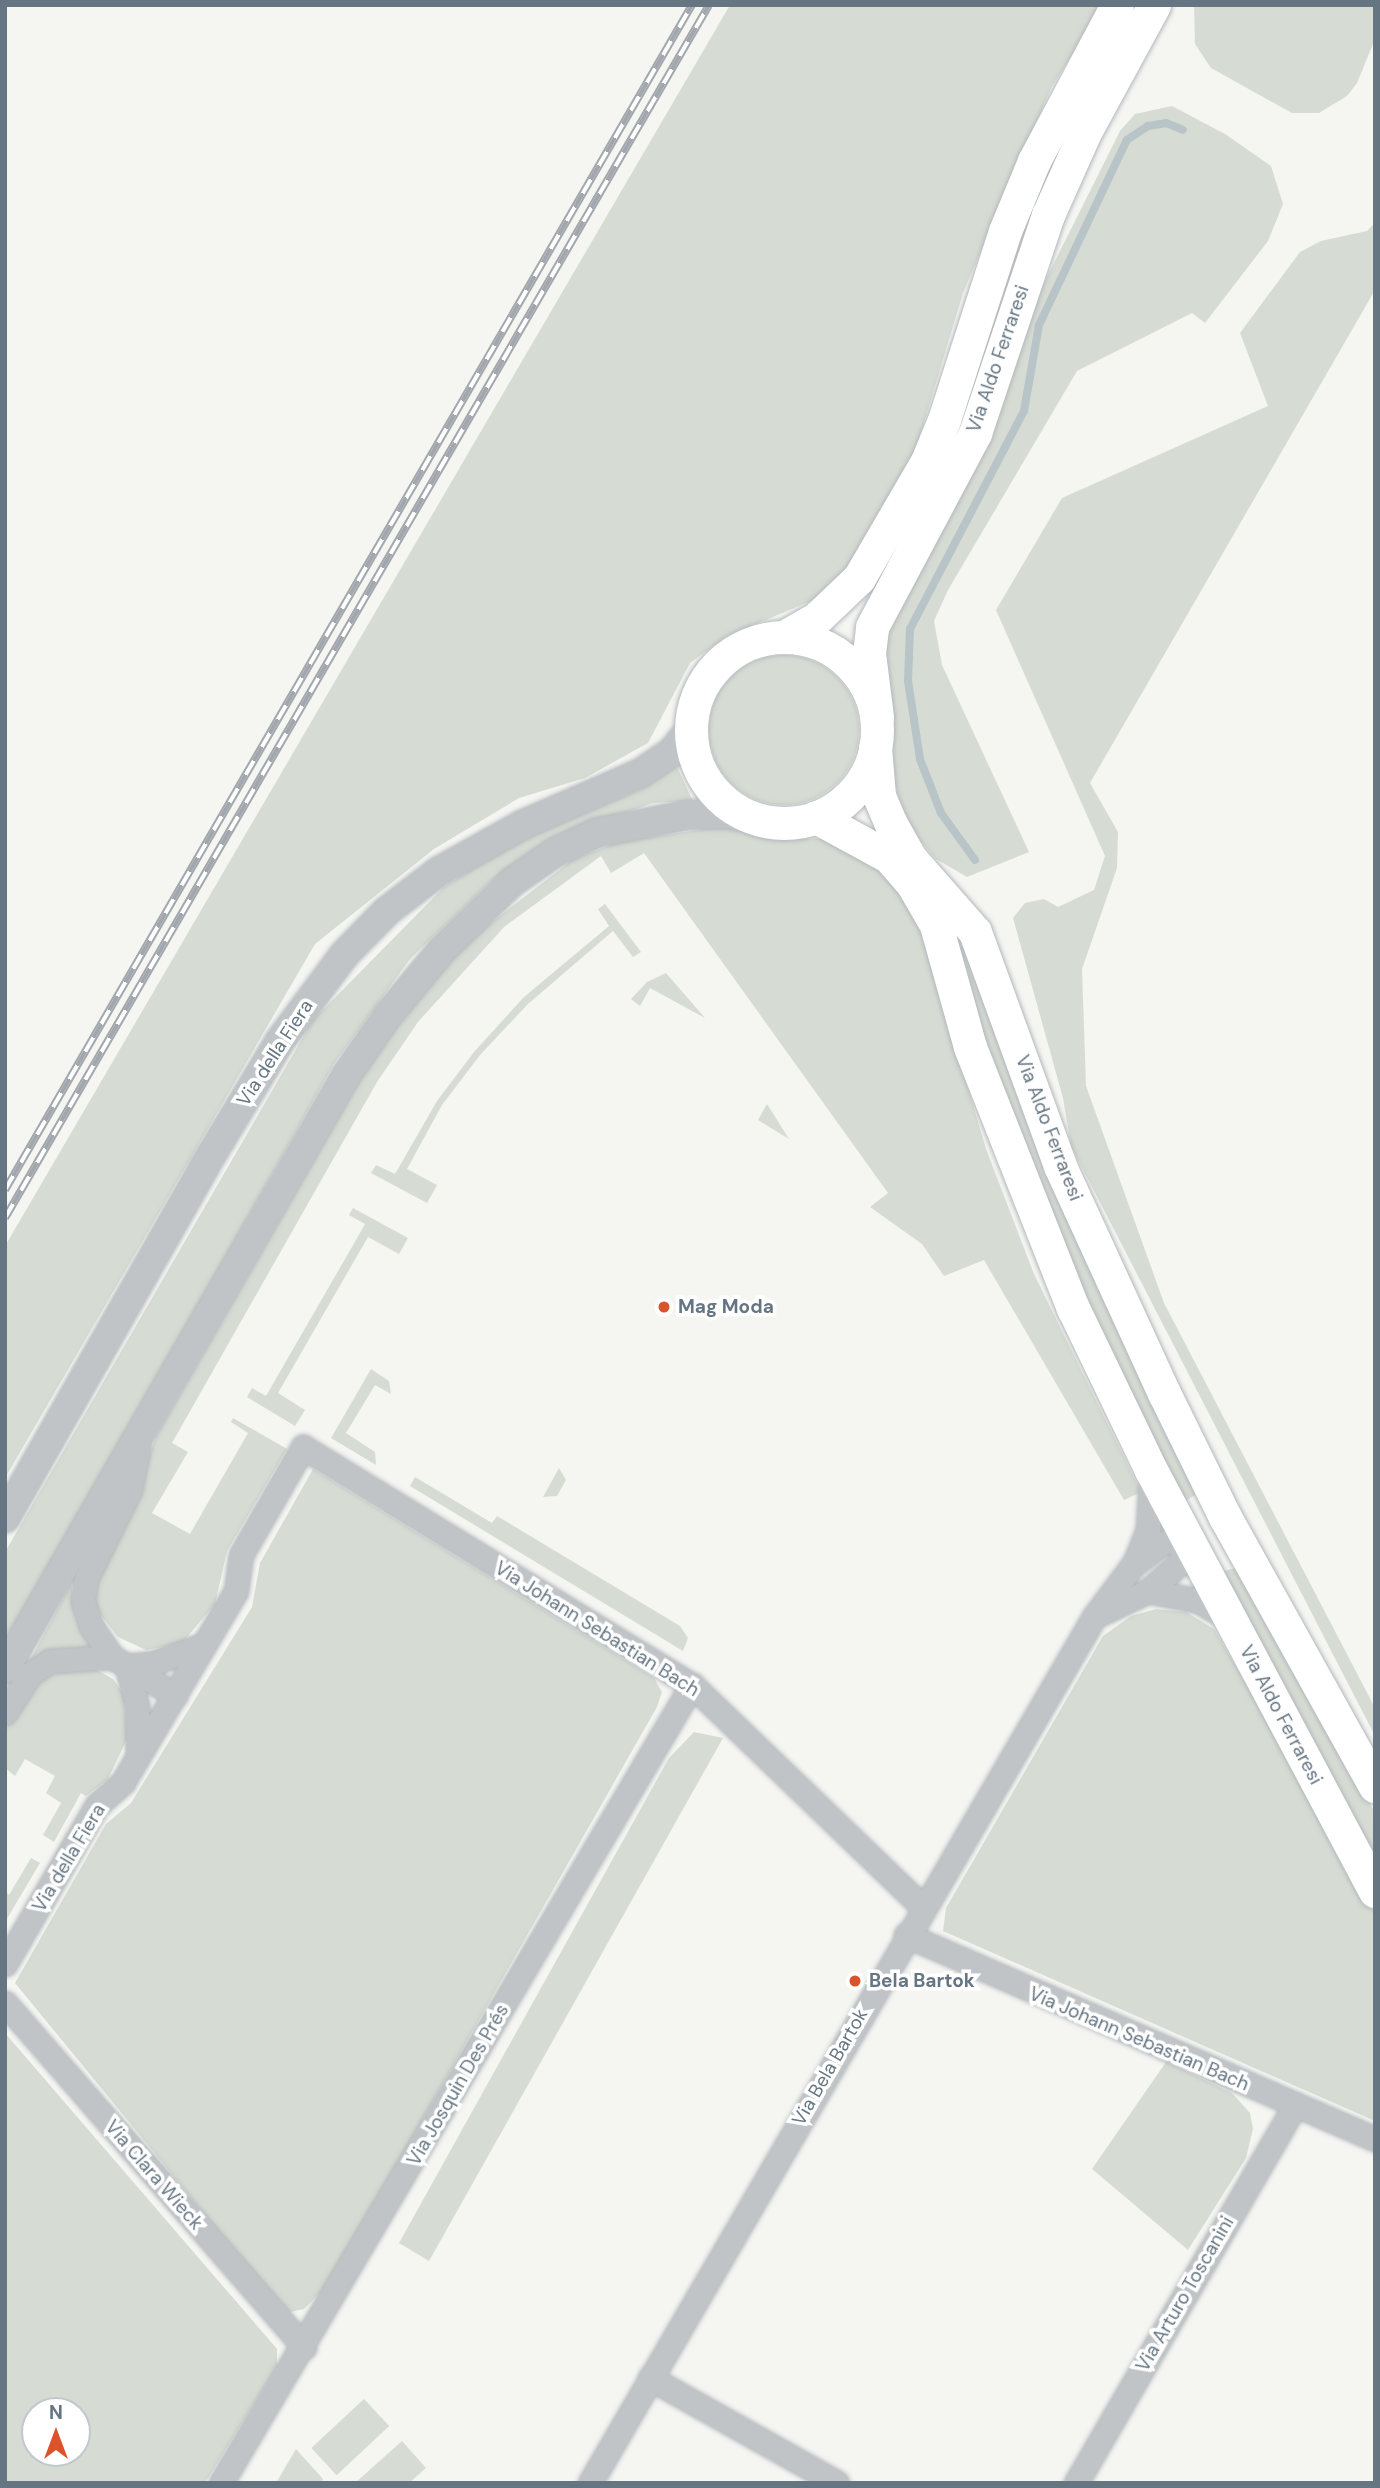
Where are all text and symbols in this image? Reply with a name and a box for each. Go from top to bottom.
street label: Via Aldo Ferraresi [962,282,1034,436]
street label: Via della Fiera [232,996,318,1110]
street label: Via Aldo Ferraresi [1011,1052,1087,1204]
place label: Mag Moda [678,1296,774,1318]
marker: Mag Moda [656,1299,672,1315]
street label: Via Johann Sebastian Bach [491,1557,703,1701]
street label: Via Aldo Ferraresi [1235,1642,1327,1788]
street label: Via della Fiera [28,1800,110,1916]
place label: Bela Bartok [869,1970,975,1992]
marker: Bela Bartok [847,1973,863,1989]
street label: Via Johann Sebastian Bach [1026,1982,1252,2096]
street label: Via Josquin Des Prés [402,2000,514,2170]
street label: Via Bela Bartok [787,2004,873,2130]
street label: Via Clara Wieck [100,2116,208,2234]
street label: Via Arturo Toscanini [1131,2212,1239,2376]
north arrow [21,2397,91,2467]
text: N [49,2400,63,2425]

